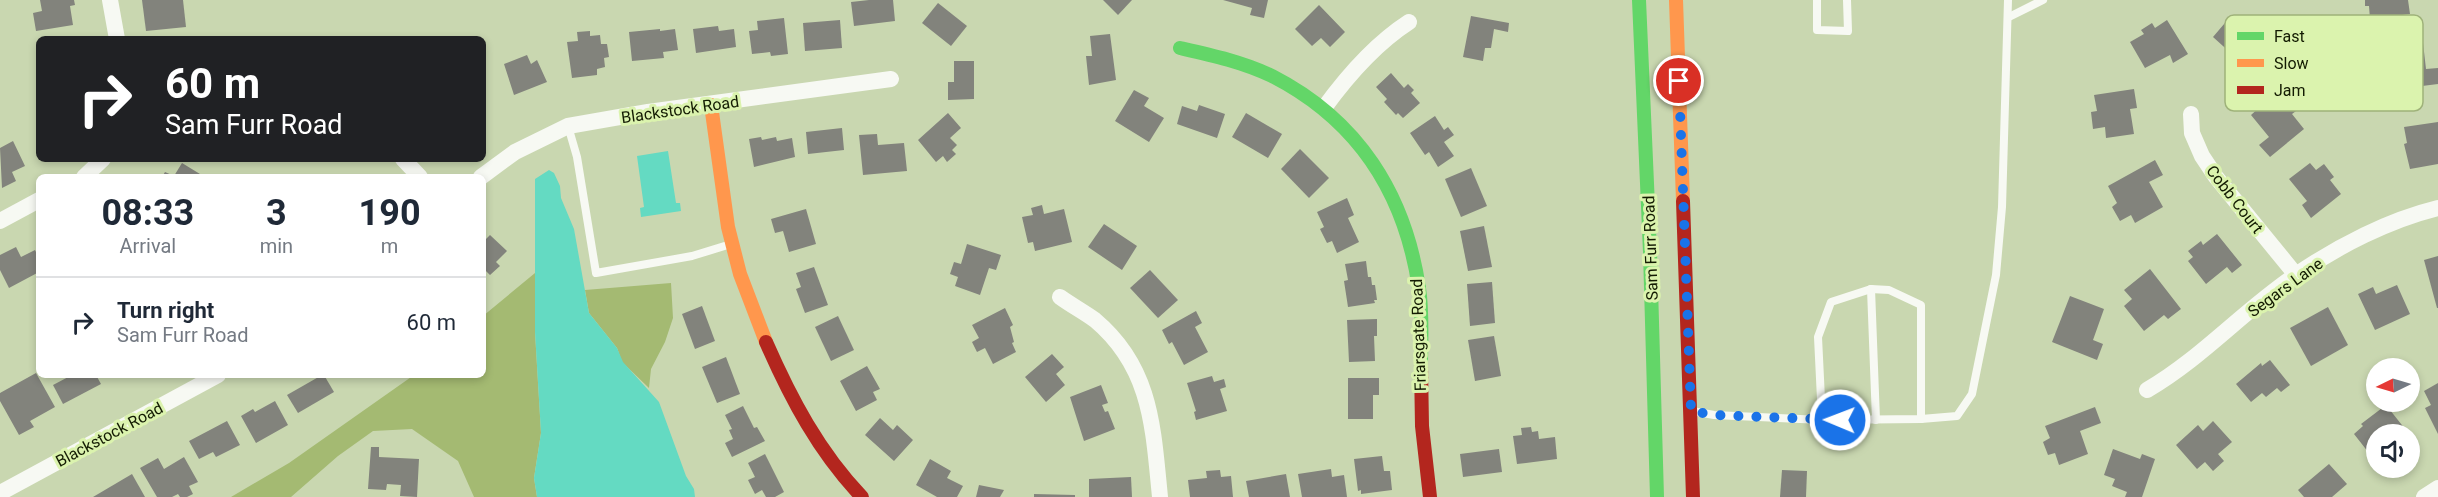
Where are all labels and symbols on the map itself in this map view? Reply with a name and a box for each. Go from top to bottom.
legend [2225,15,2423,111]
text: Fast [2274,27,2305,46]
text: Slow [2274,54,2309,73]
pin [1653,55,1704,106]
text: Jam [2274,81,2306,100]
street label: Blackstock Road [620,92,740,127]
street label: Cobb Court [2202,162,2267,237]
street label: Sam Furr Road [1639,195,1662,301]
street label: Segars Lane [2244,254,2326,321]
street label: Friarsgate Road [1407,278,1430,391]
north arrow [2366,358,2420,412]
position arrow [1808,388,1872,452]
street label: Blackstock Road [52,398,166,471]

